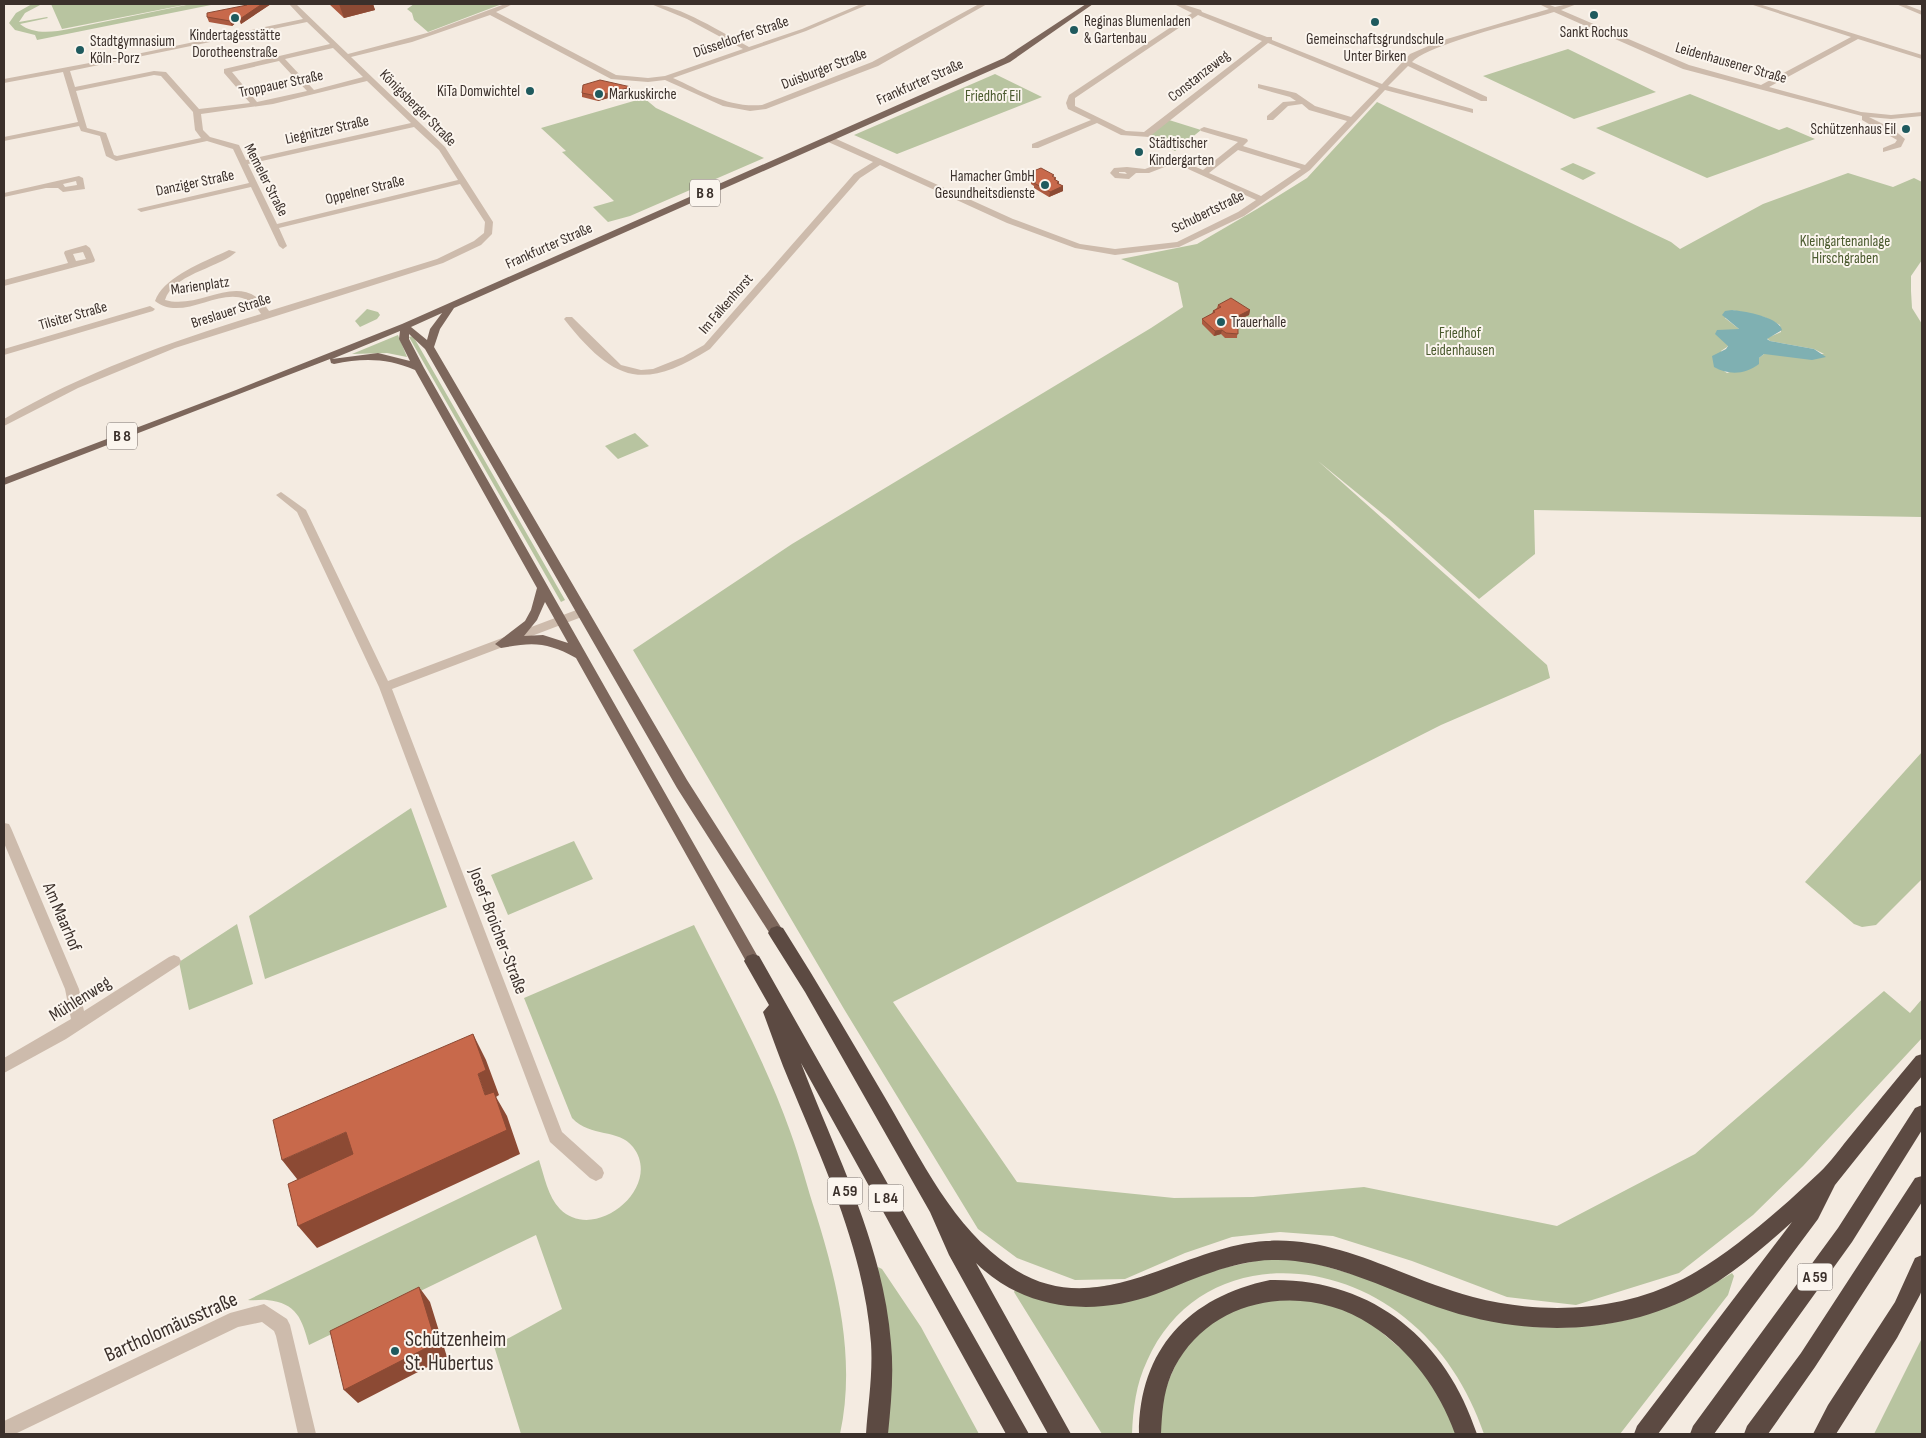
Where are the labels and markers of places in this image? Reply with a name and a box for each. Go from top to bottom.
marker: Sankt Rochus [1588,9,1600,21]
marker: Kindertagesstätte Dorotheenstraße [229,12,241,24]
place label: Reginas Blumenladen & Gartenbau [1084,12,1191,48]
marker: Gemeinschaftsgrundschule Unter Birken [1369,16,1381,28]
place label: Sankt Rochus [1560,23,1628,42]
marker: Reginas Blumenladen & Gartenbau [1068,24,1080,36]
place label: Kindertagesstätte Dorotheenstraße [190,26,280,62]
place label: Gemeinschaftsgrundschule Unter Birken [1306,30,1444,66]
place label: Stadtgymnasium Köln-Porz [90,32,175,68]
marker: Stadtgymnasium Köln-Porz [74,44,86,56]
place label: KiTa Domwichtel [437,82,520,101]
marker: KiTa Domwichtel [524,85,536,97]
place label: Markuskirche [609,85,676,104]
marker: Markuskirche [593,88,605,100]
place label: Schützenhaus Eil [1811,120,1896,139]
marker: Schützenhaus Eil [1900,123,1912,135]
place label: Städtischer Kindergarten [1149,134,1214,170]
marker: Städtischer Kindergarten [1133,146,1145,158]
place label: Hamacher GmbH Gesundheitsdienste [935,167,1035,203]
marker: Hamacher GmbH Gesundheitsdienste [1039,179,1051,191]
place label: Trauerhalle [1231,313,1286,332]
marker: Trauerhalle [1215,316,1227,328]
place label: Schützenheim St. Hubertus [405,1327,506,1376]
marker: Schützenheim St. Hubertus [389,1345,401,1357]

